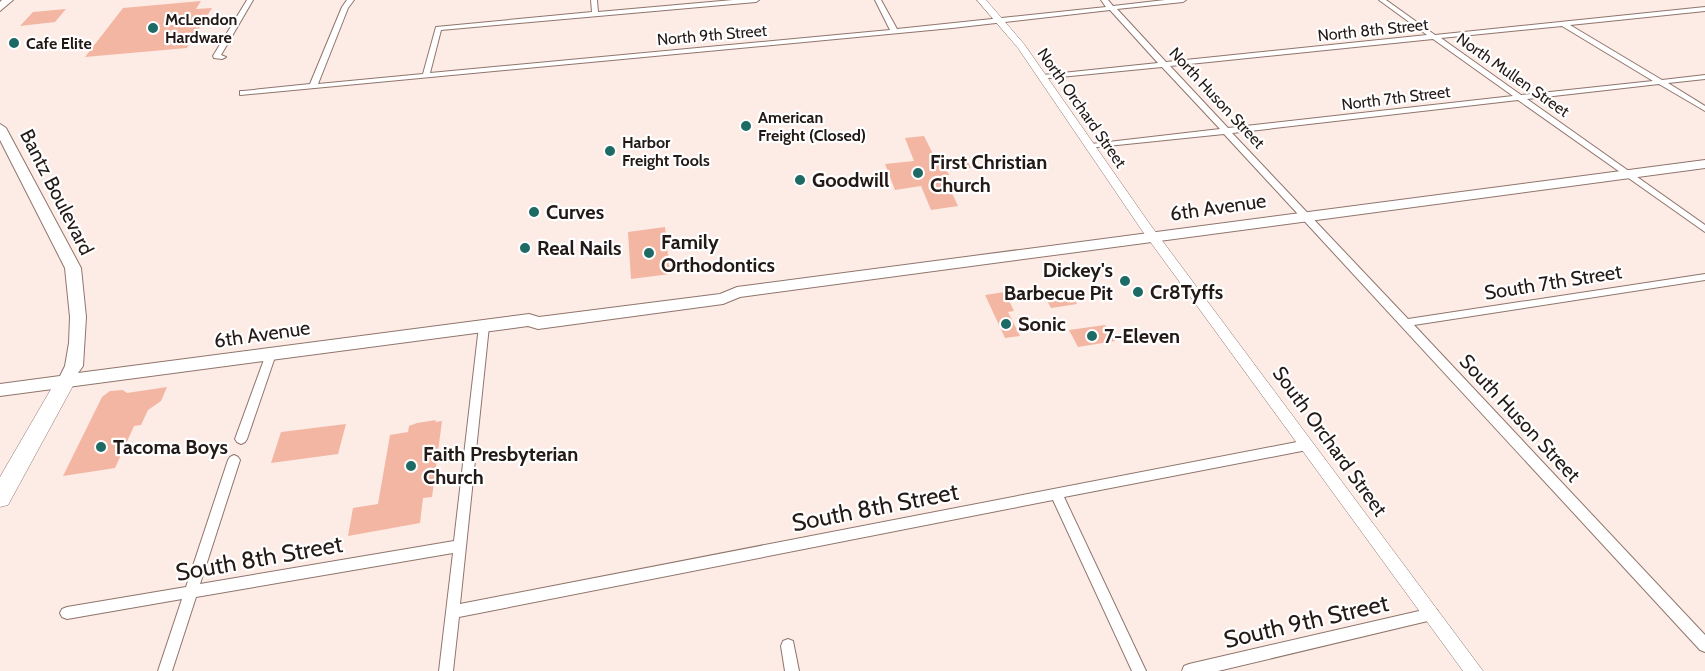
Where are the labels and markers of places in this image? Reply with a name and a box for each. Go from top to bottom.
place label: McLendon Hardware [165,10,237,47]
marker: McLendon Hardware [146,21,160,35]
place label: Cafe Elite [26,34,92,53]
marker: Cafe Elite [7,36,21,50]
place label: American Freight (Closed) [758,108,866,145]
marker: American Freight (Closed) [739,119,753,133]
place label: Harbor Freight Tools [622,133,710,170]
marker: Harbor Freight Tools [603,144,617,158]
place label: First Christian Church [930,150,1047,197]
marker: First Christian Church [911,166,925,180]
place label: Goodwill [812,168,889,192]
marker: Goodwill [793,173,807,187]
place label: Curves [546,200,604,224]
marker: Curves [527,205,541,219]
place label: Family Orthodontics [661,230,775,277]
place label: Real Nails [537,236,622,260]
marker: Real Nails [518,241,532,255]
marker: Family Orthodontics [642,246,656,260]
place label: Dickey's Barbecue Pit [1004,258,1113,305]
marker: Dickey's Barbecue Pit [1118,274,1132,288]
place label: Cr8Tyffs [1150,280,1223,304]
marker: Cr8Tyffs [1131,285,1145,299]
place label: Sonic [1018,312,1066,336]
marker: Sonic [999,317,1013,331]
place label: 7-Eleven [1104,324,1180,348]
marker: 7-Eleven [1085,329,1099,343]
place label: Tacoma Boys [113,435,228,459]
marker: Tacoma Boys [94,440,108,454]
place label: Faith Presbyterian Church [423,442,578,489]
marker: Faith Presbyterian Church [404,459,418,473]

